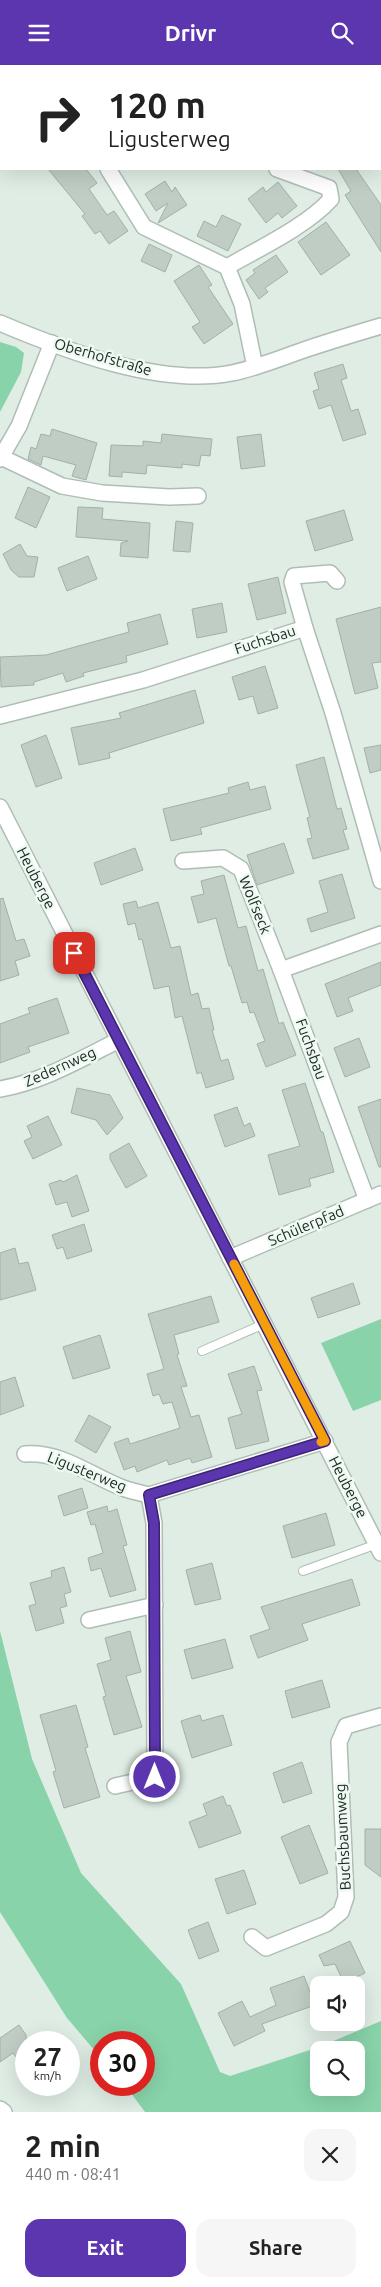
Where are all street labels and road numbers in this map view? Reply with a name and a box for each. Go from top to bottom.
street label: Oberhofstraße [52,334,154,379]
street label: Fuchsbau [232,622,298,657]
street label: Heuberge [14,844,59,911]
street label: Wolfseck [236,873,275,937]
street label: Fuchsbau [293,1016,330,1081]
street label: Zedernweg [21,1043,98,1090]
street label: Schülerpfad [265,1202,346,1249]
street label: Ligusterweg [45,1448,129,1495]
street label: Heuberge [326,1453,371,1520]
street label: Buchsbaumweg [331,1783,354,1891]

